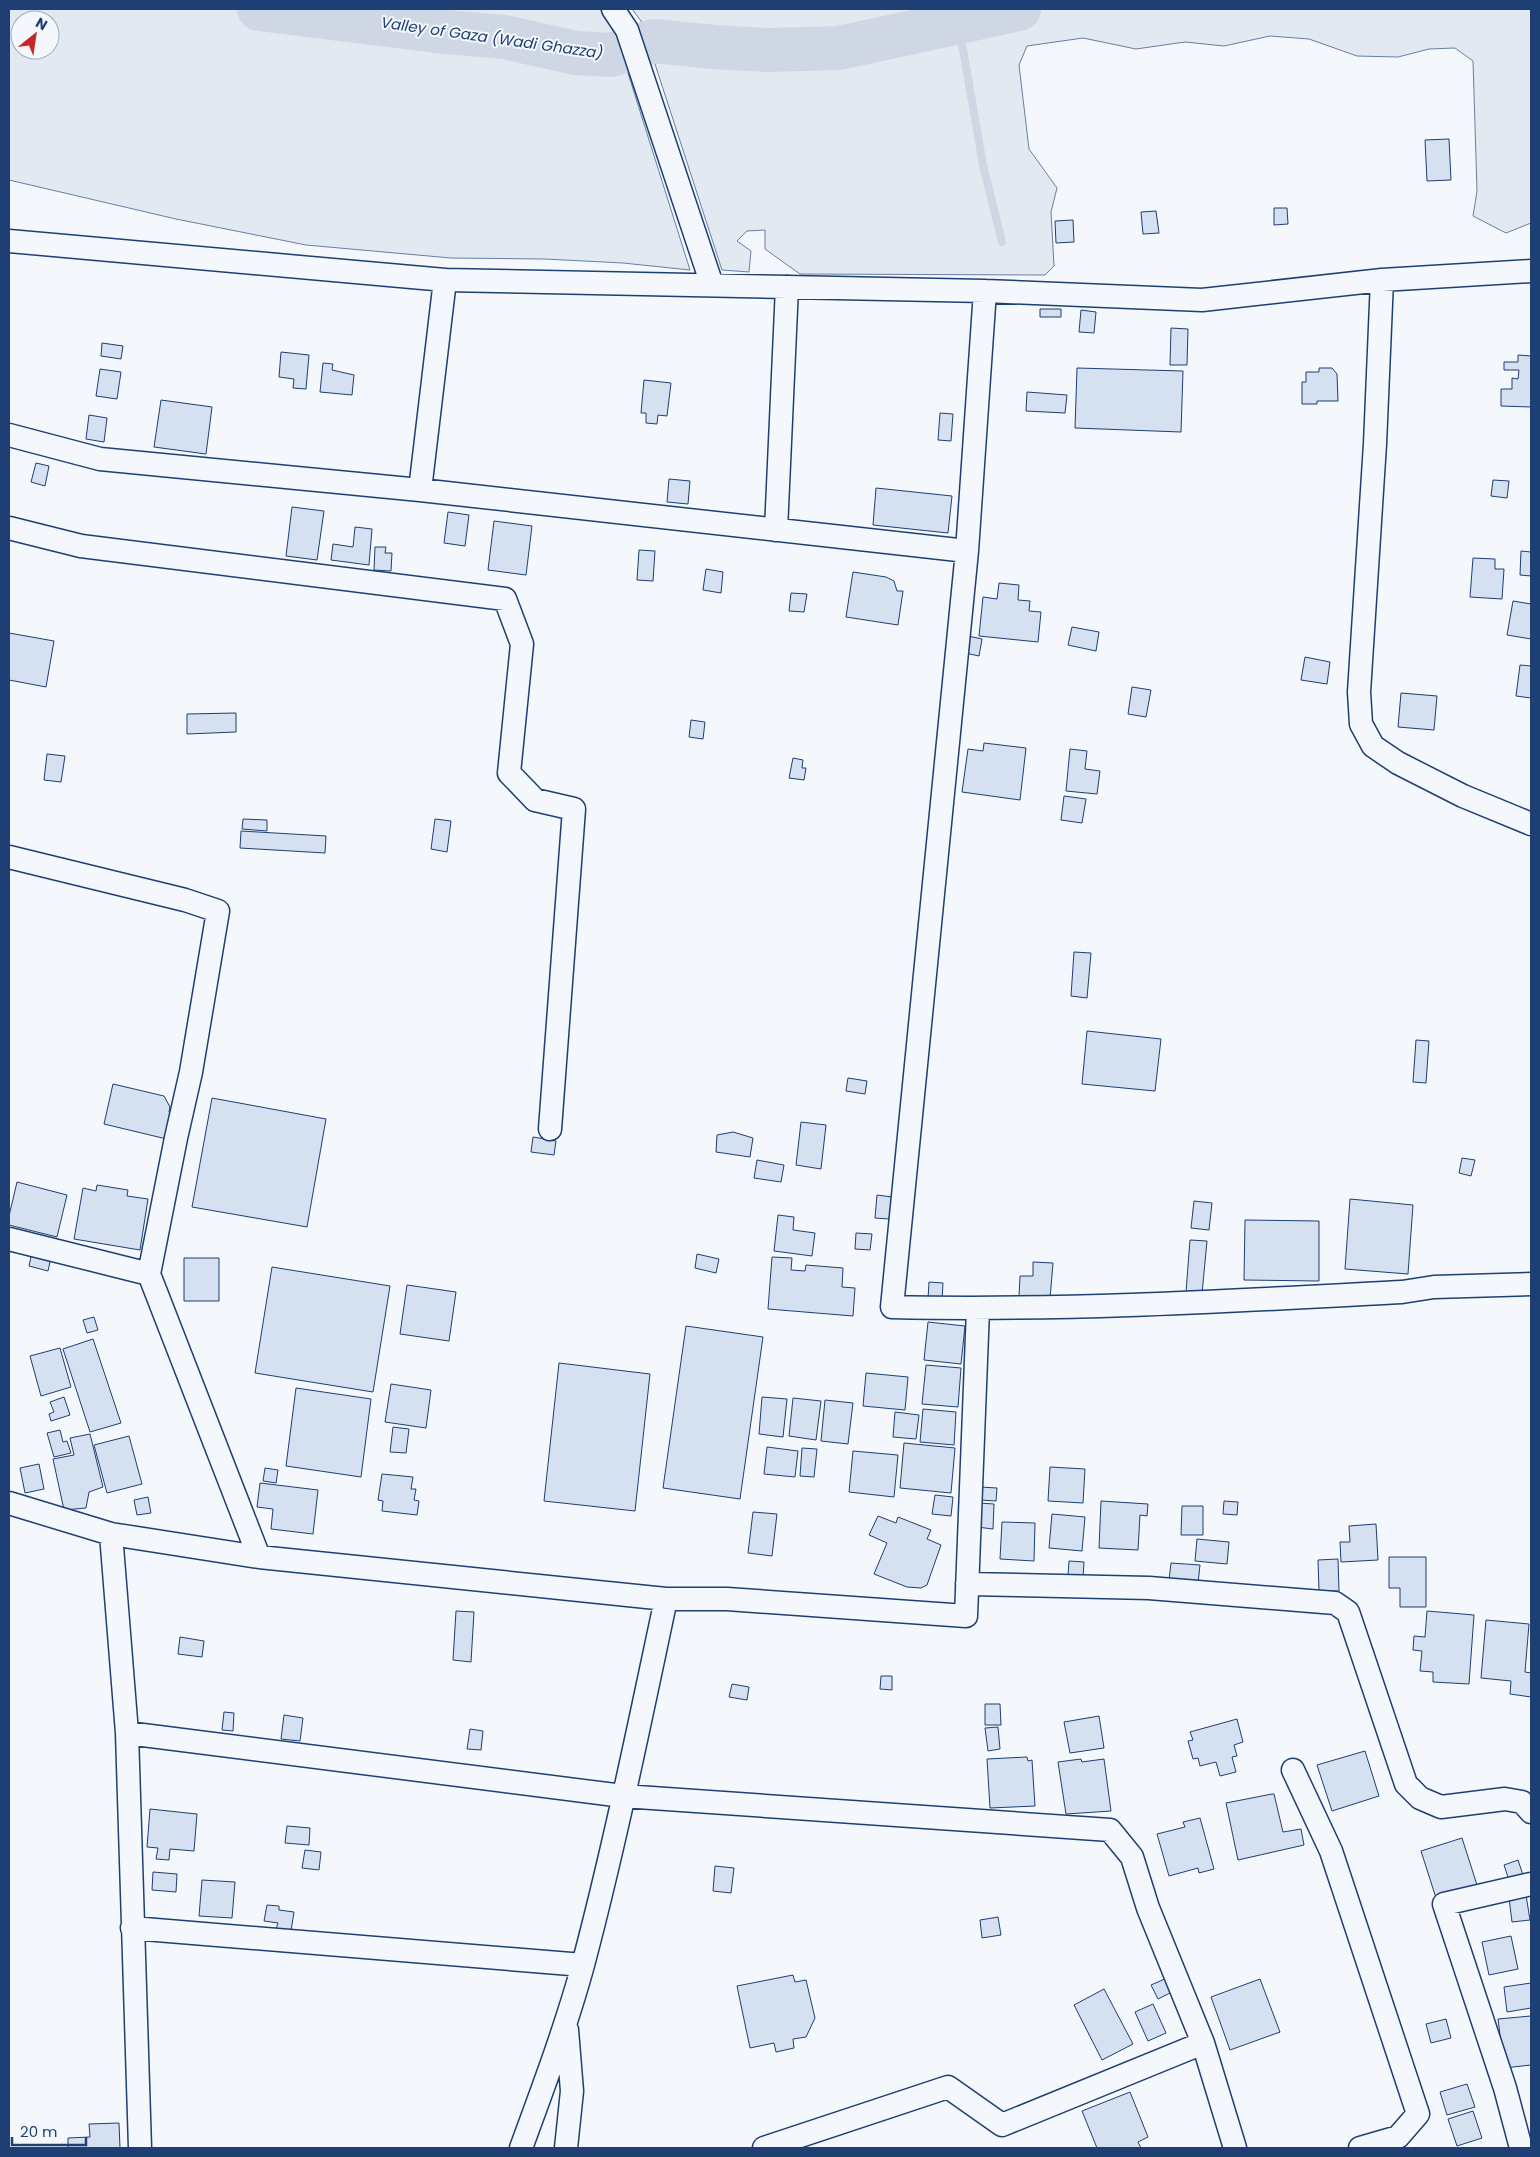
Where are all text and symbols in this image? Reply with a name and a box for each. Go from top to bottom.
north arrow [10,10,60,60]
text: N [32,12,51,35]
water label: Valley of Gaza (Wadi Ghazza) [380,12,604,63]
scale bar [12,2114,86,2146]
text: 20 m [20,2121,58,2142]

